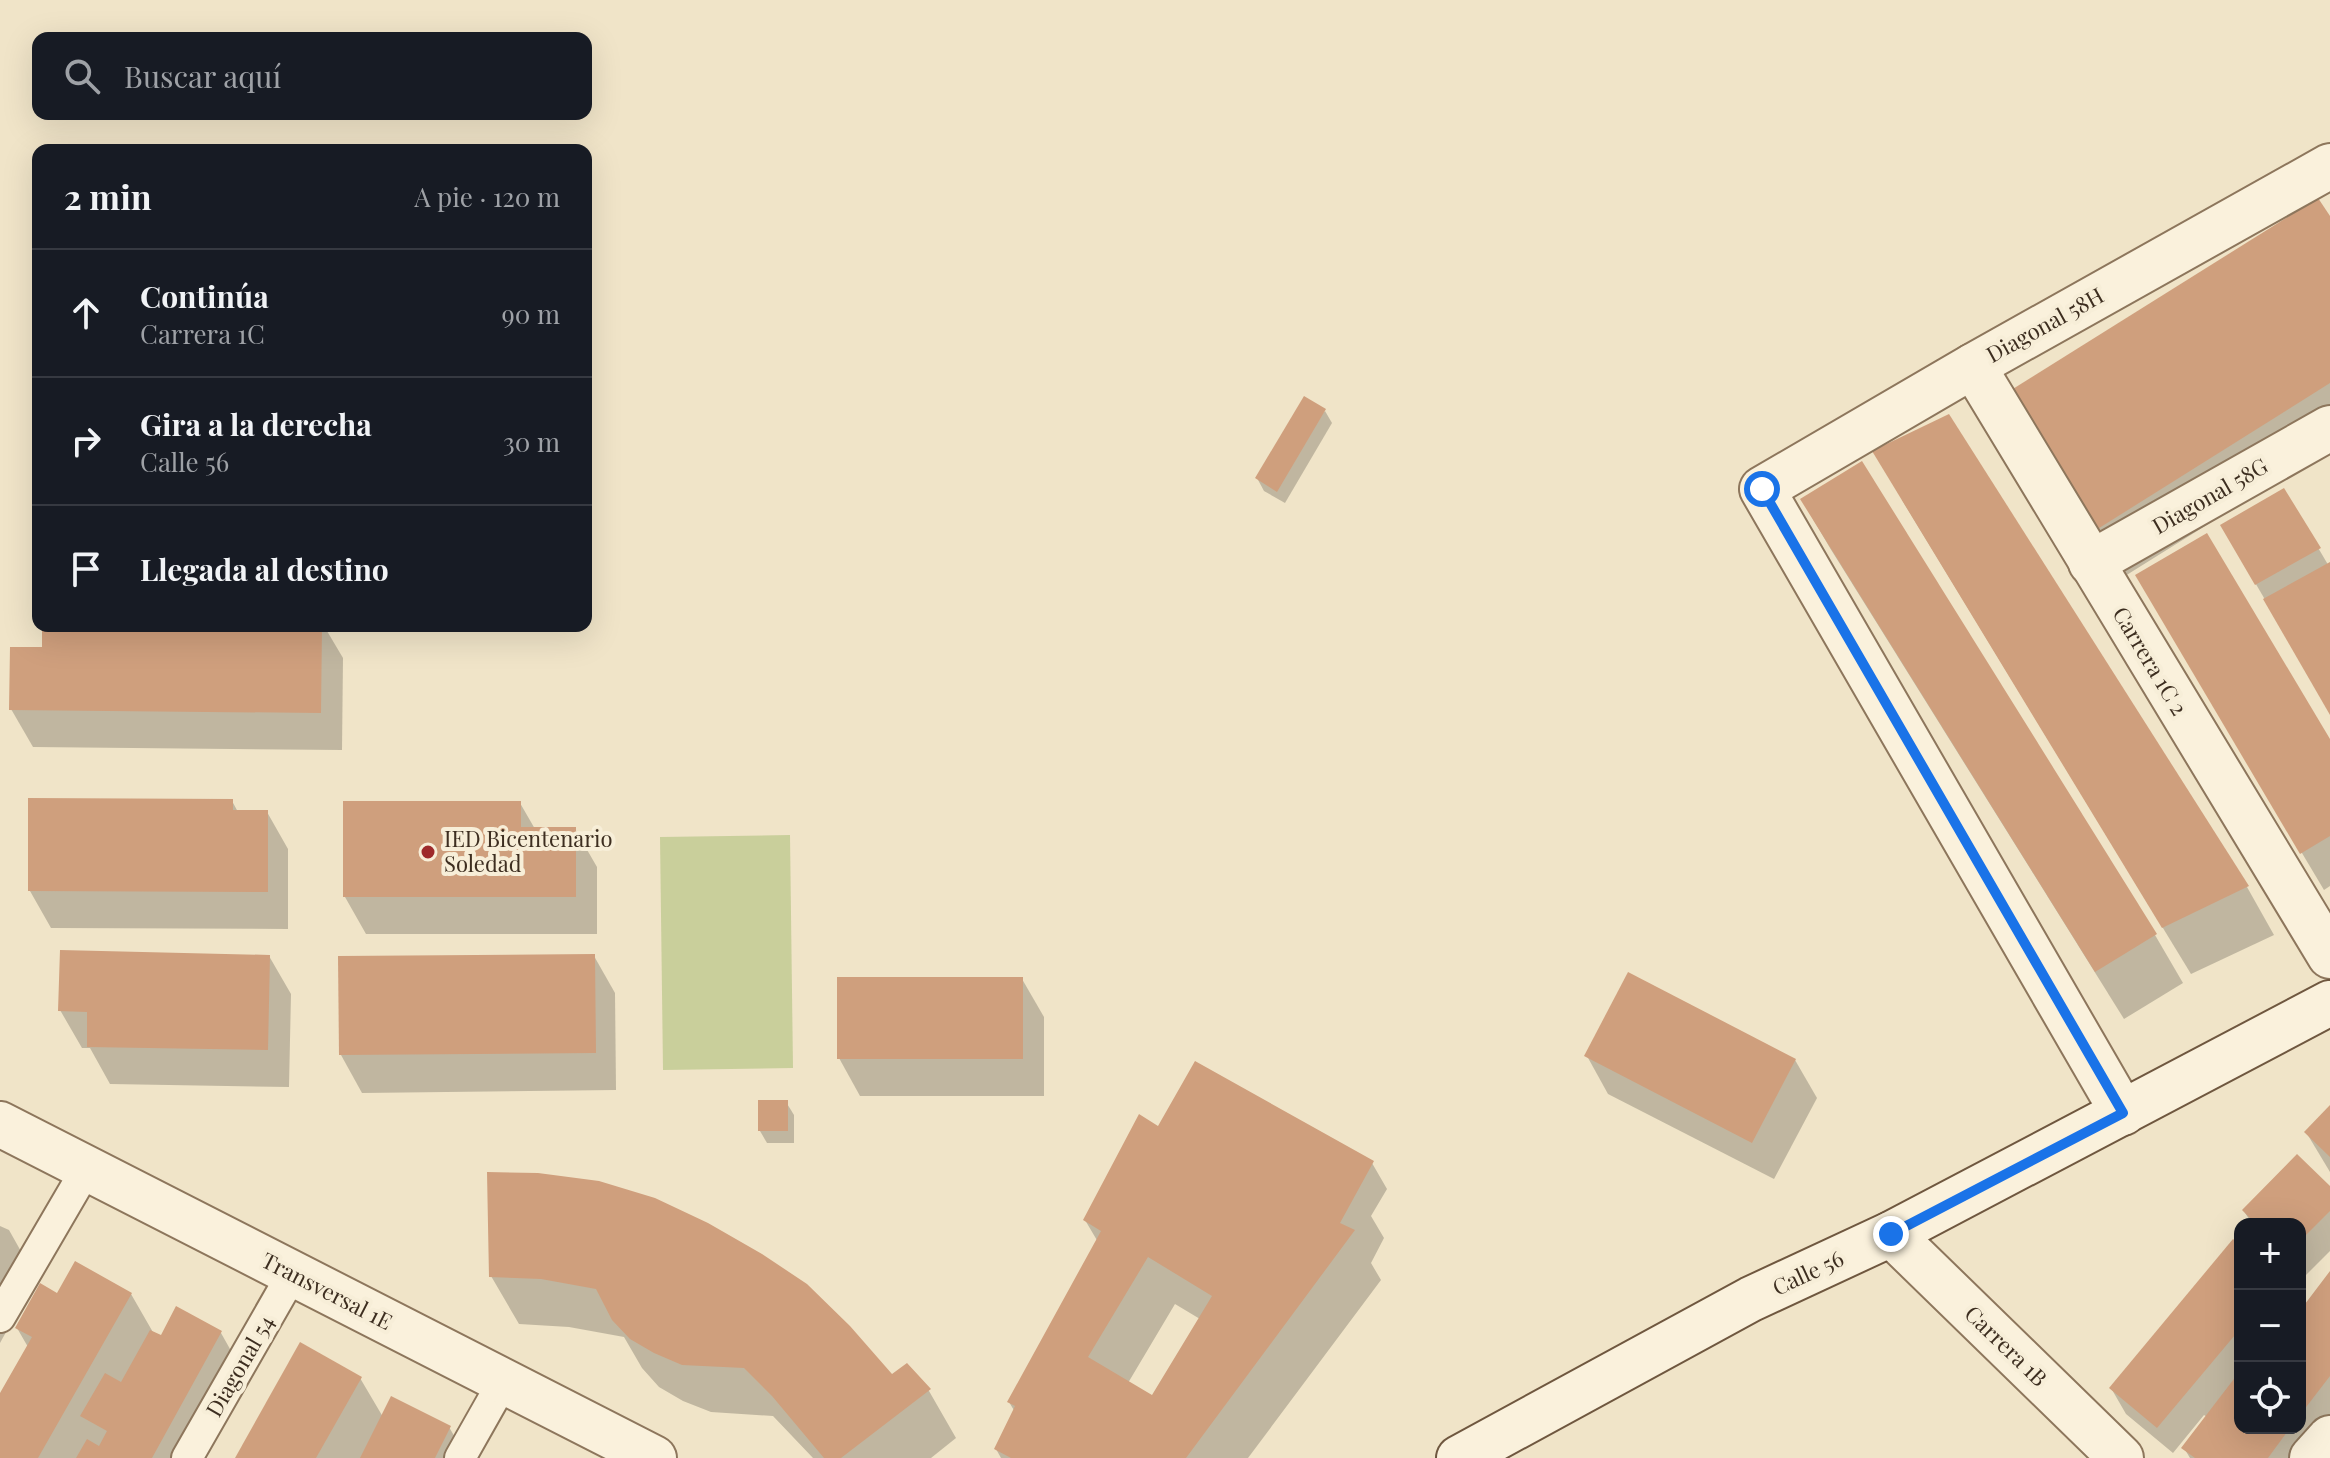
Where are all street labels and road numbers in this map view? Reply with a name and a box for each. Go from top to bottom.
street label: Diagonal 58H [1980,280,2109,369]
street label: Diagonal 58G [2146,450,2273,540]
street label: Carrera 1C 2 [2107,601,2195,720]
street label: Calle 56 [1767,1243,1848,1302]
street label: Transversal 1E [257,1244,398,1336]
street label: Carrera 1B [1959,1298,2055,1392]
street label: Diagonal 54 [198,1309,280,1422]

